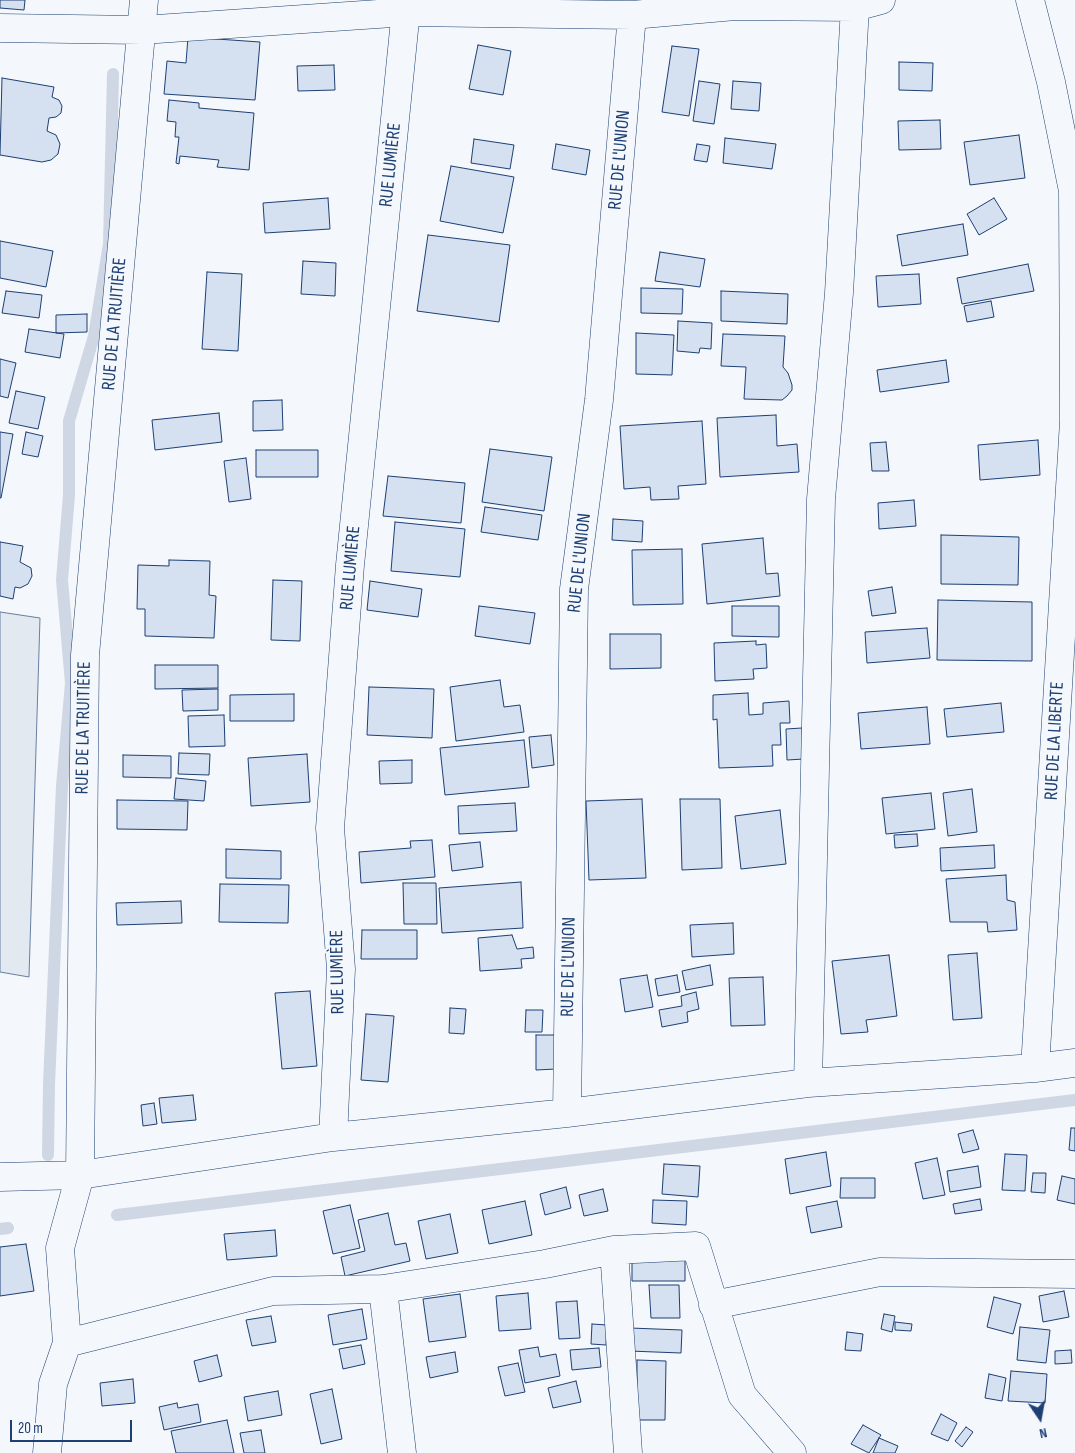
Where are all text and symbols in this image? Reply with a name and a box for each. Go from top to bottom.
street label: RUE DE L'UNION [604,109,636,211]
street label: RUE LUMIÈRE [375,122,407,208]
street label: RUE DE LA TRUITIÈRE [98,257,132,391]
street label: RUE DE L'UNION [563,512,597,614]
street label: RUE LUMIÈRE [336,525,366,611]
street label: RUE DE LA TRUITIÈRE [71,661,97,795]
street label: RUE DE LA LIBERTE [1041,681,1069,801]
street label: RUE DE L'UNION [557,917,581,1017]
street label: RUE LUMIÈRE [326,929,350,1015]
north arrow [1015,1393,1065,1443]
scale bar [12,1410,135,1442]
text: 20 m [18,1419,43,1438]
text: N [1038,1424,1049,1442]

